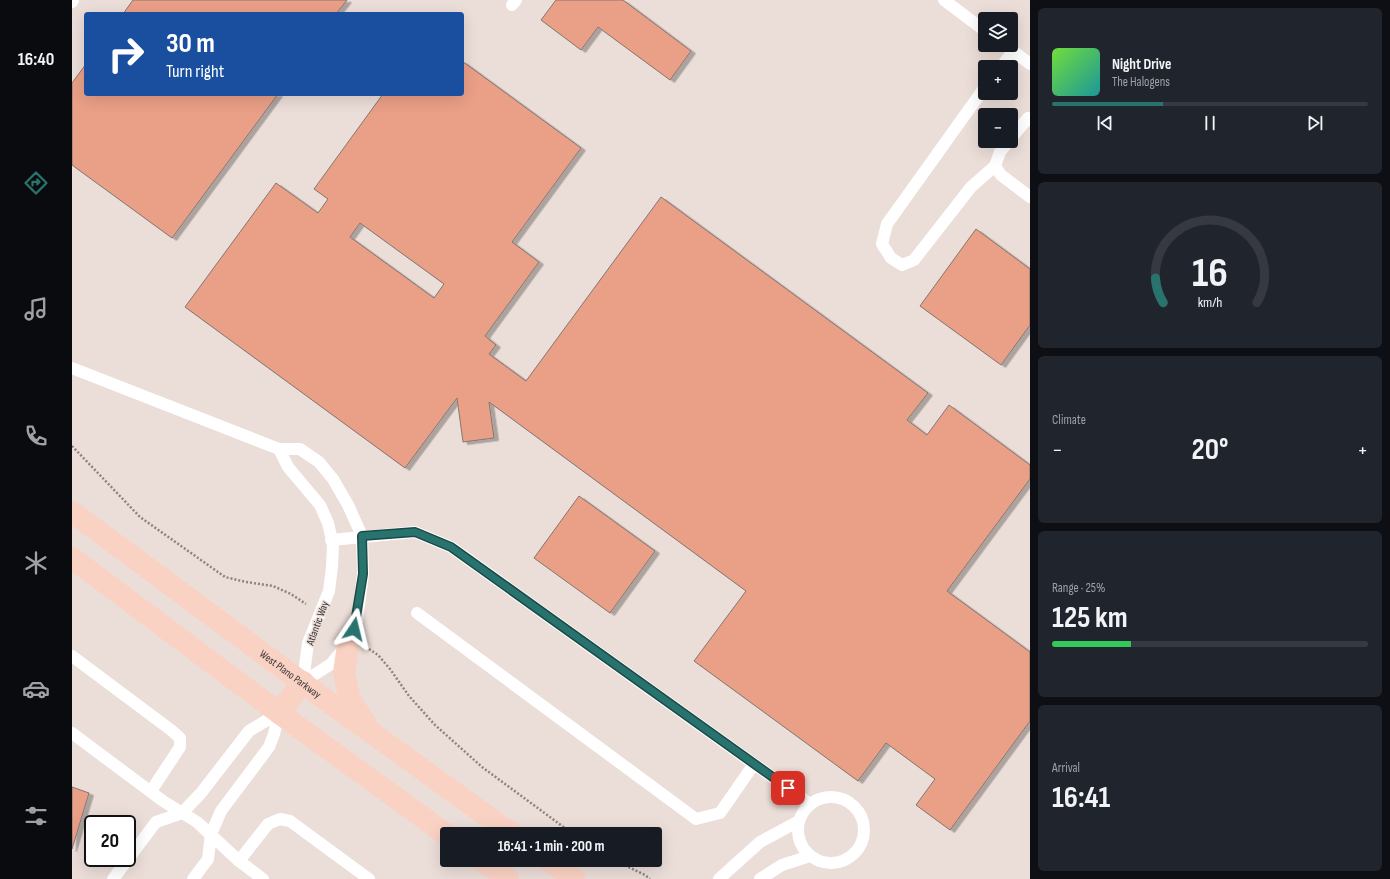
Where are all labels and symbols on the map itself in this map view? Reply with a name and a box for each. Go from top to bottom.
street label: Atlantic Way [303,599,332,648]
position arrow [333,608,375,650]
street label: West Plano Parkway [257,647,324,702]
pin [771,771,805,805]
speed limit sign: 20 [84,815,136,867]

